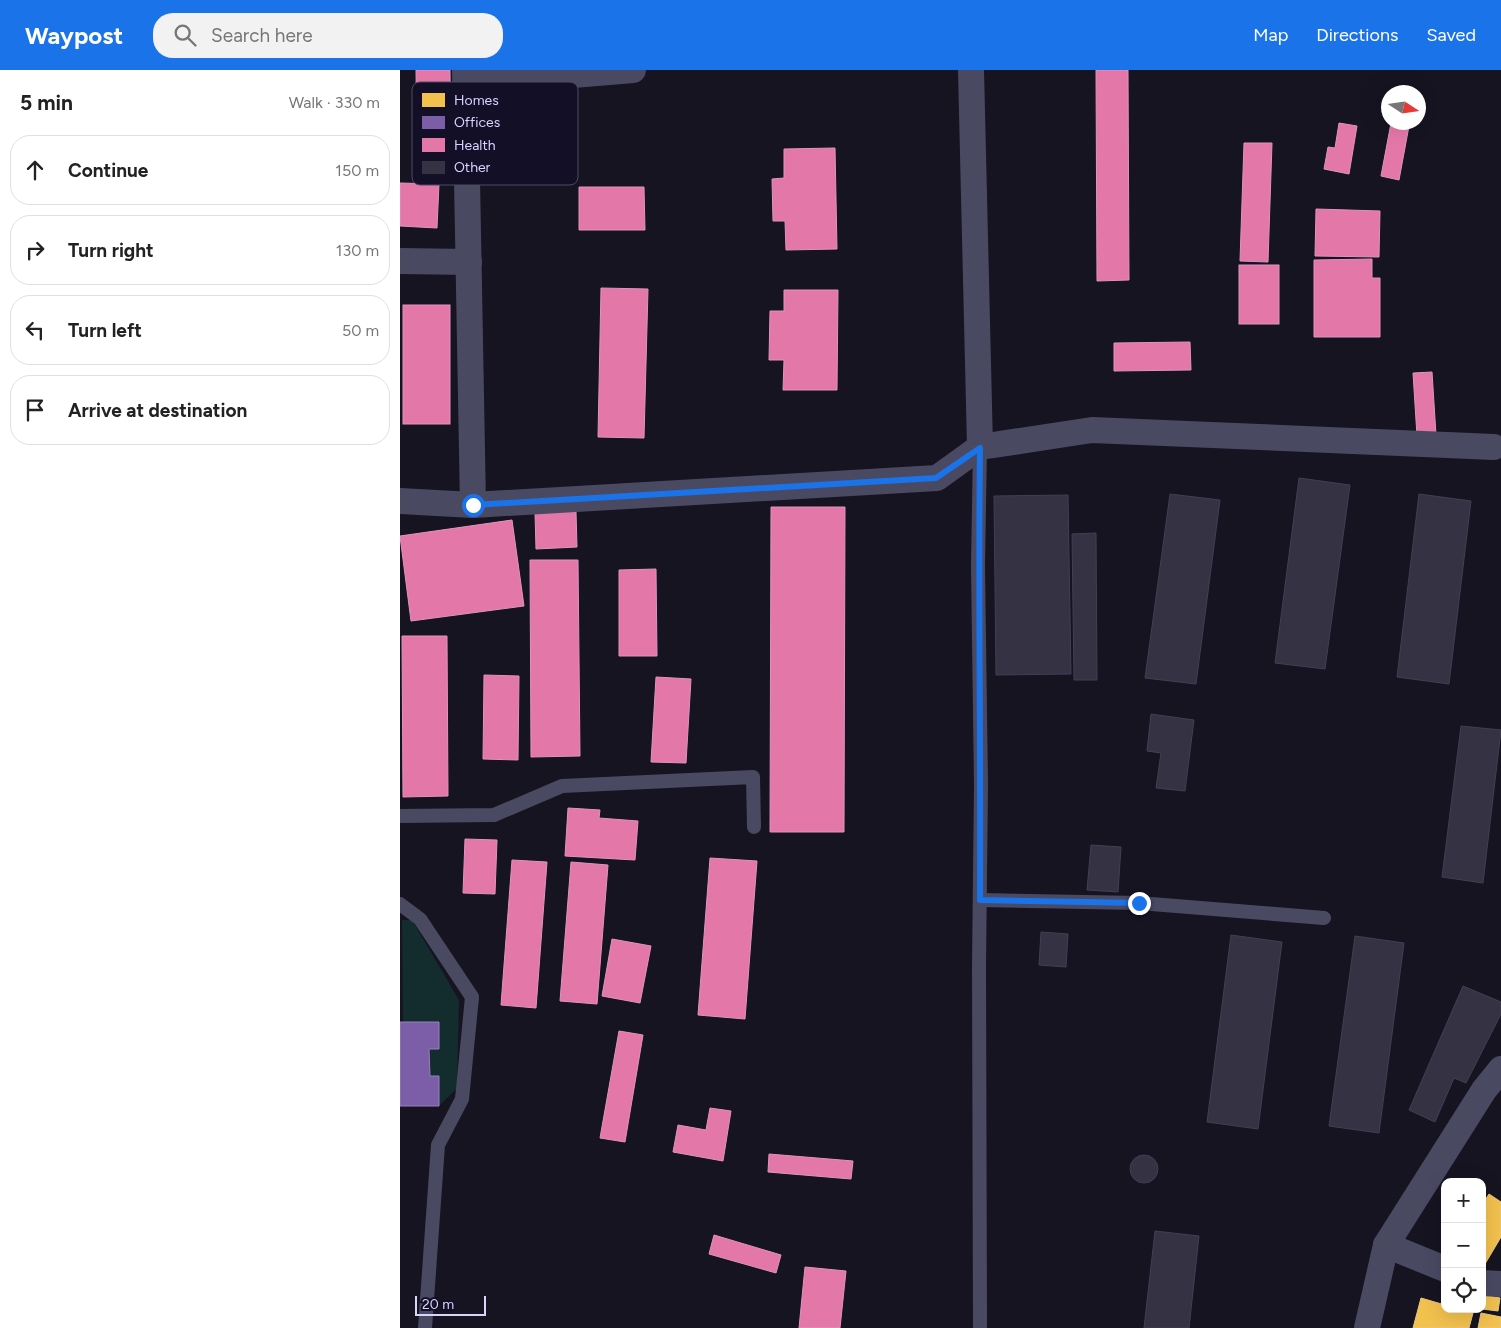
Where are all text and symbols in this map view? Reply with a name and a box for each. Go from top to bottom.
search box [153,13,503,58]
text: Waypost [25,21,123,50]
icon: search [171,21,199,49]
text: Search here [211,24,313,47]
text: Map [1253,24,1288,46]
text: Directions [1316,24,1398,46]
text: Saved [1426,24,1476,46]
legend [412,82,578,185]
north arrow [1381,85,1426,130]
text: 5 min [20,90,73,115]
text: Homes [454,92,499,109]
text: Walk · 330 m [289,93,380,112]
text: Offices [454,114,500,131]
text: Health [454,137,496,154]
icon: ahead [21,156,49,184]
text: Continue [68,159,148,182]
text: Other [454,159,491,176]
text: 150 m [335,161,379,180]
icon: right [21,236,49,264]
text: Turn right [68,239,154,262]
text: 130 m [336,241,379,260]
icon: left [21,316,49,344]
text: Turn left [68,319,142,342]
text: 50 m [342,321,379,340]
icon: arrive [21,396,49,424]
text: Arrive at destination [68,399,247,422]
route start [462,494,485,517]
route end [1128,892,1151,915]
map controls [1441,1178,1486,1313]
button: + [1441,1178,1486,1223]
button: − [1441,1223,1486,1268]
button: locate [1441,1268,1486,1313]
scale bar [415,1293,486,1316]
text: 20 m [422,1296,454,1313]

